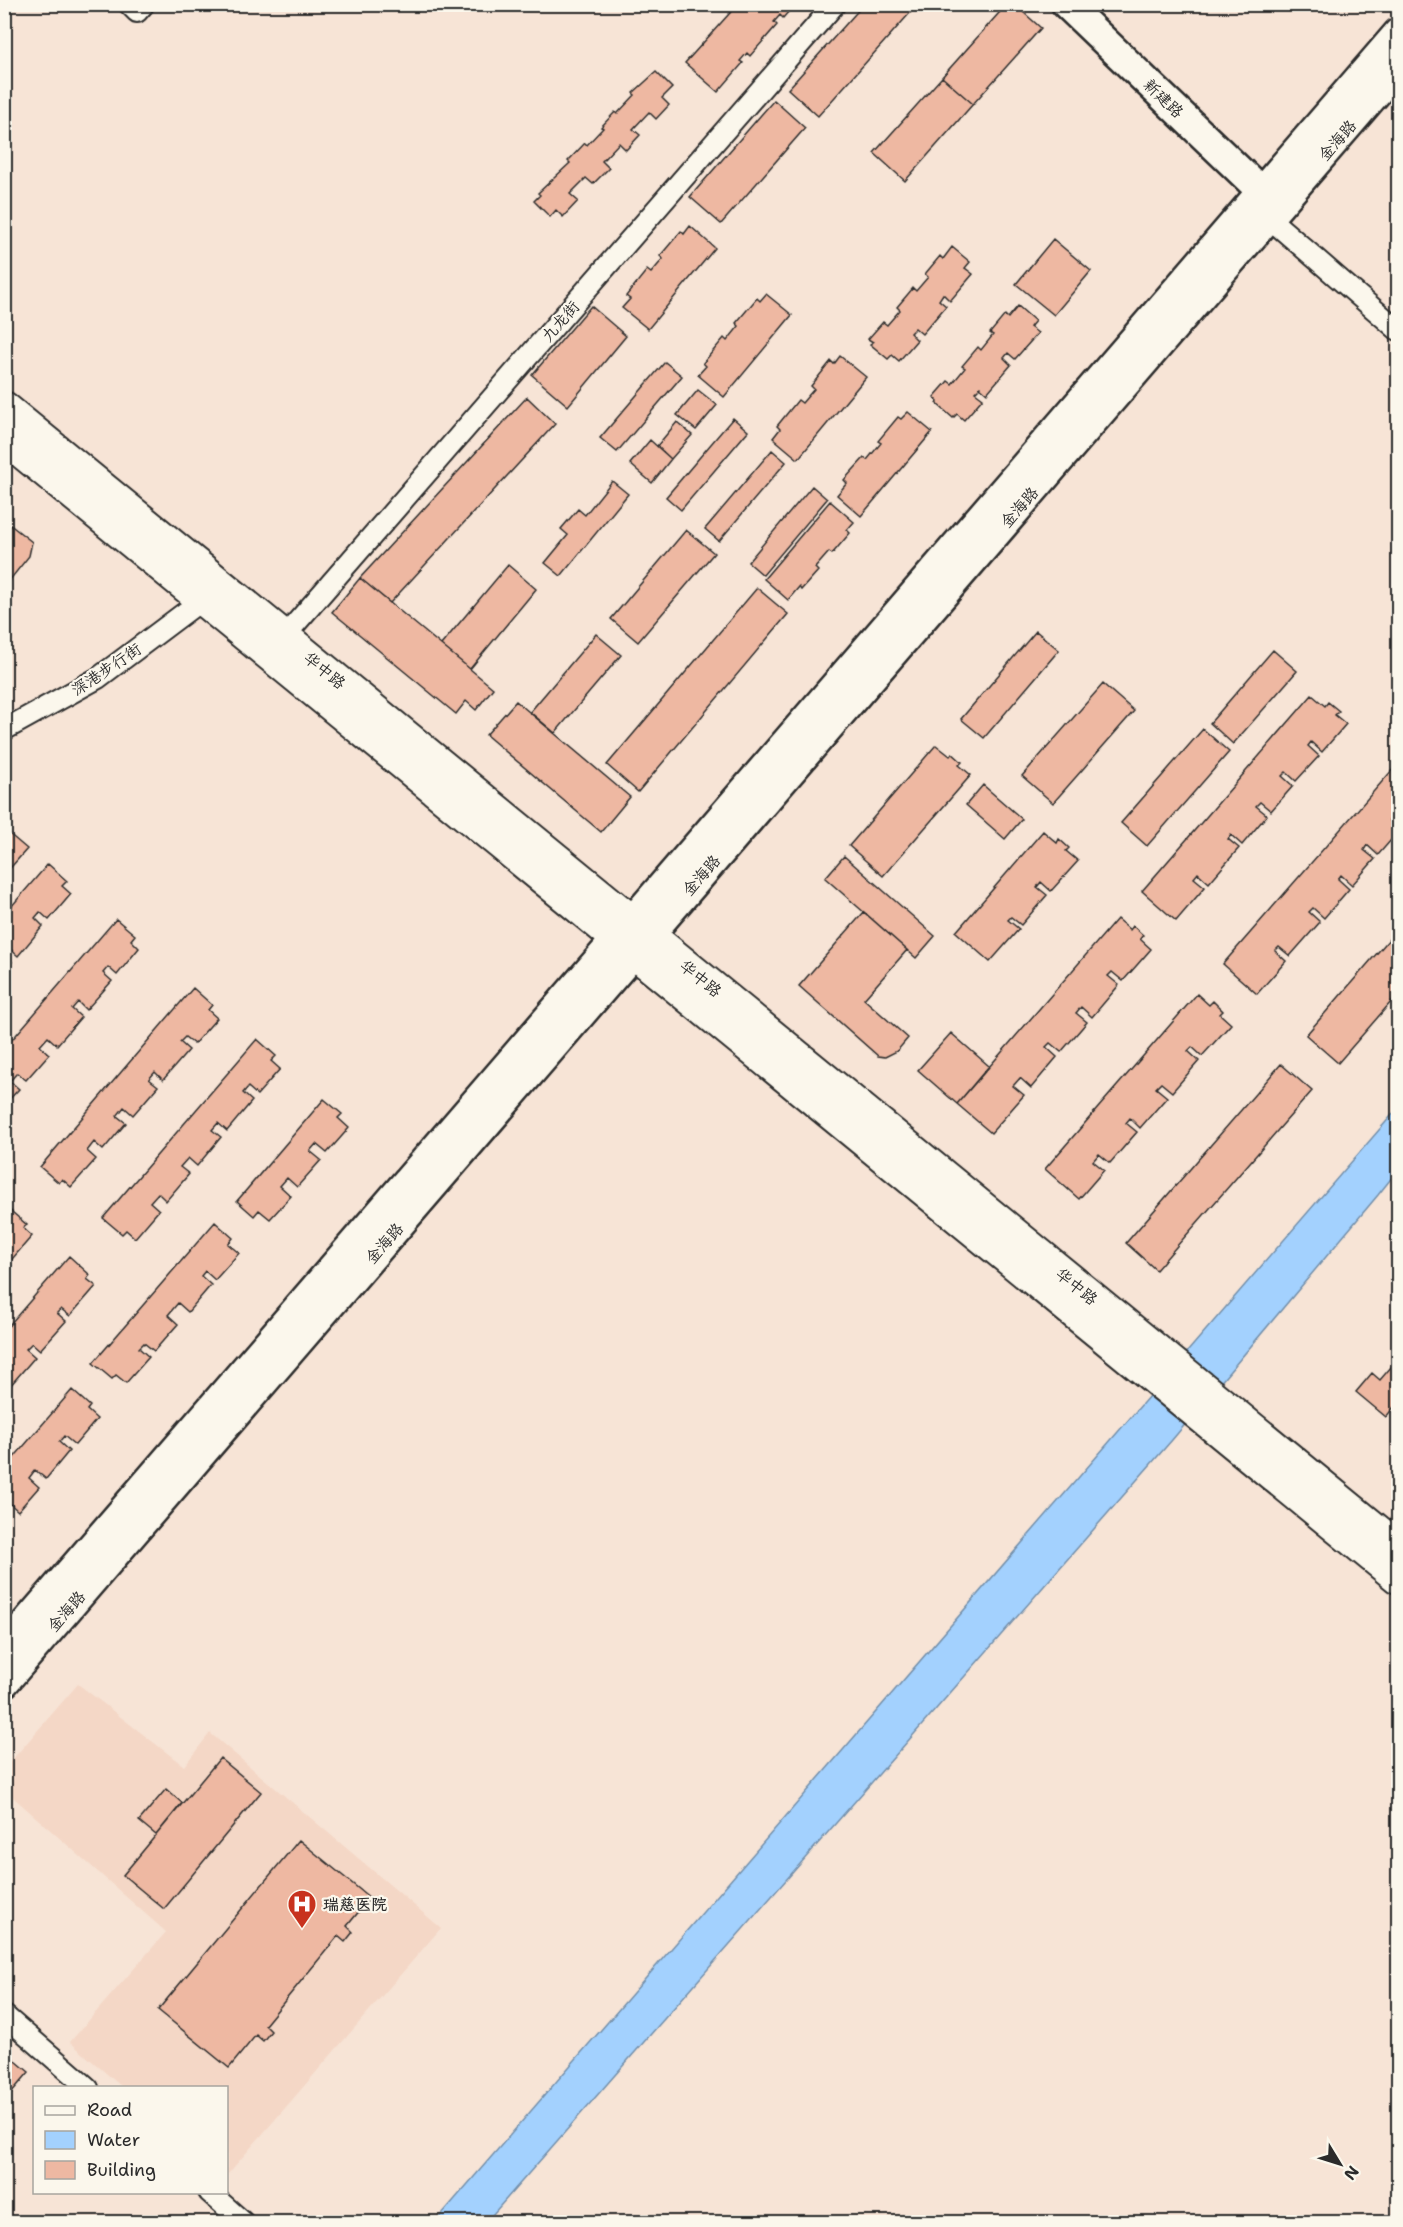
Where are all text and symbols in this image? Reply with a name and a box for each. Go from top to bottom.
street label: 新建路 [1139,74,1188,123]
street label: 金海路 [1314,115,1361,165]
street label: 九龙街 [537,296,584,346]
street label: 金海路 [996,482,1043,532]
street label: 深港步行街 [67,638,145,700]
street label: 华中路 [299,647,350,694]
street label: 金海路 [678,850,725,900]
street label: 华中路 [675,955,726,1002]
street label: 金海路 [361,1218,408,1268]
street label: 华中路 [1051,1263,1102,1310]
street label: 金海路 [43,1586,90,1636]
hospital icon: 瑞慈医院 [286,1888,318,1930]
place label: 瑞慈医院 [323,1894,387,1915]
legend [33,2086,228,2194]
text: Road [87,2098,132,2122]
text: Water [87,2128,140,2152]
north arrow [1310,2134,1370,2194]
text: Building [87,2158,156,2182]
text: N [1339,2161,1364,2184]

